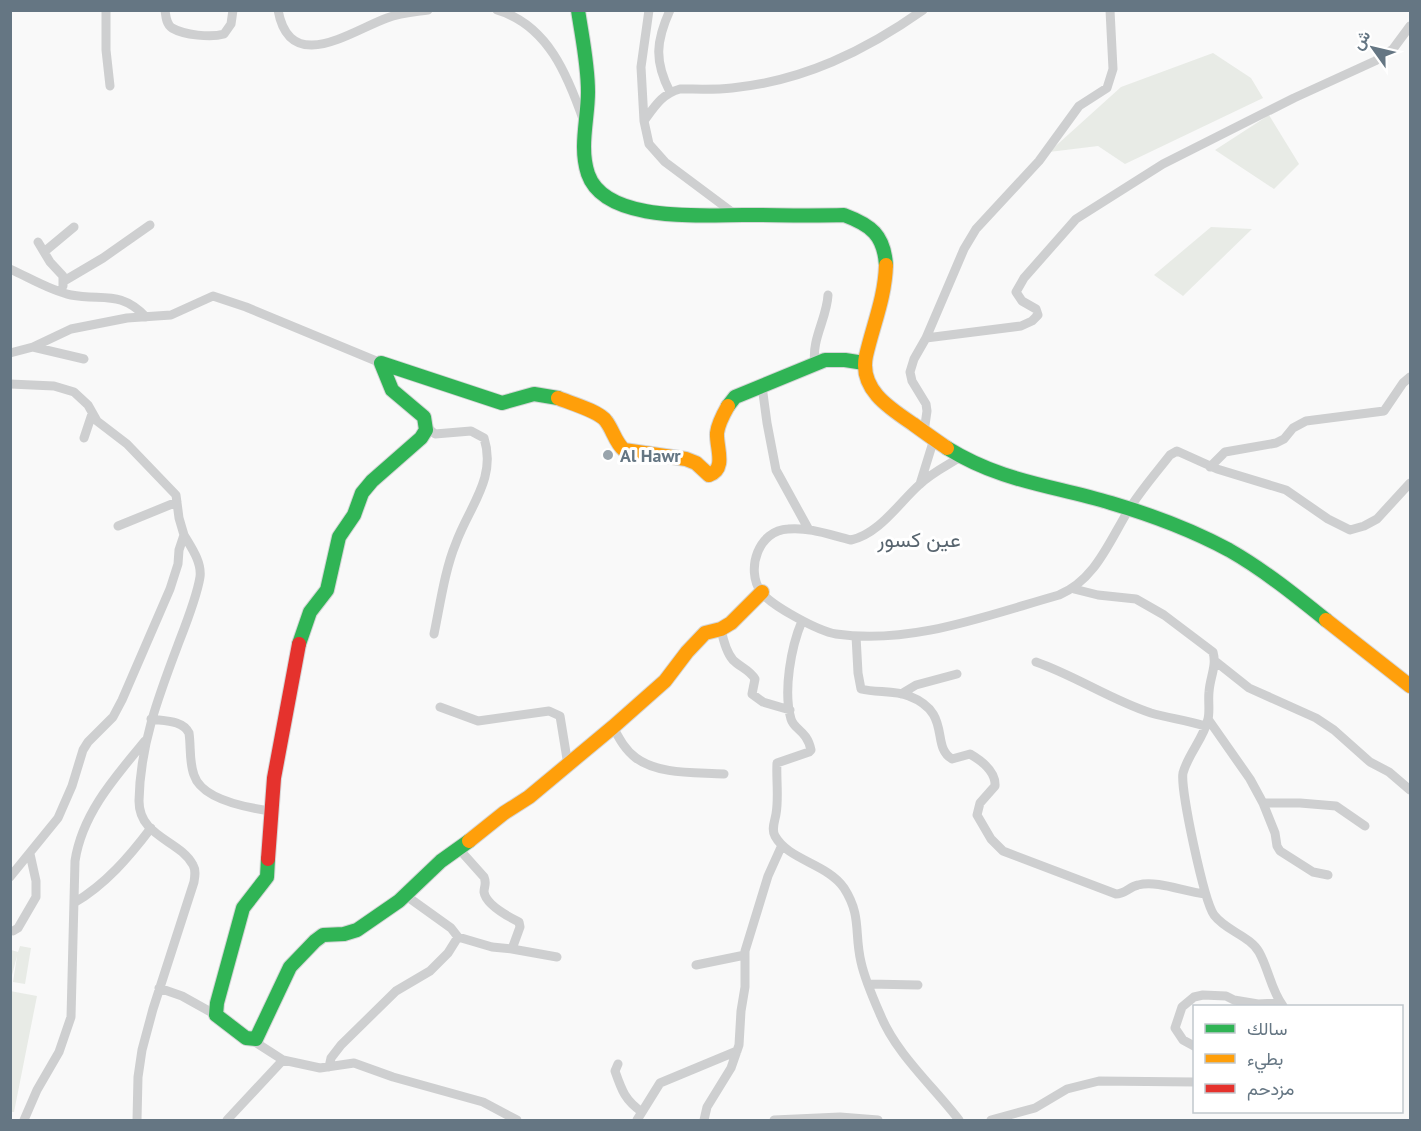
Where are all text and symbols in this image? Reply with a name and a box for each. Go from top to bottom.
north arrow [1343,18,1403,78]
text: ش [1347,26,1374,53]
place label: Al Hawr [620,444,681,467]
marker: Al Hawr [601,448,615,462]
district label: عين كسور [876,526,961,553]
legend [1193,1005,1403,1113]
text: سالك [1247,1017,1287,1040]
text: بطيء [1247,1047,1283,1074]
text: مزدحم [1247,1077,1294,1101]

